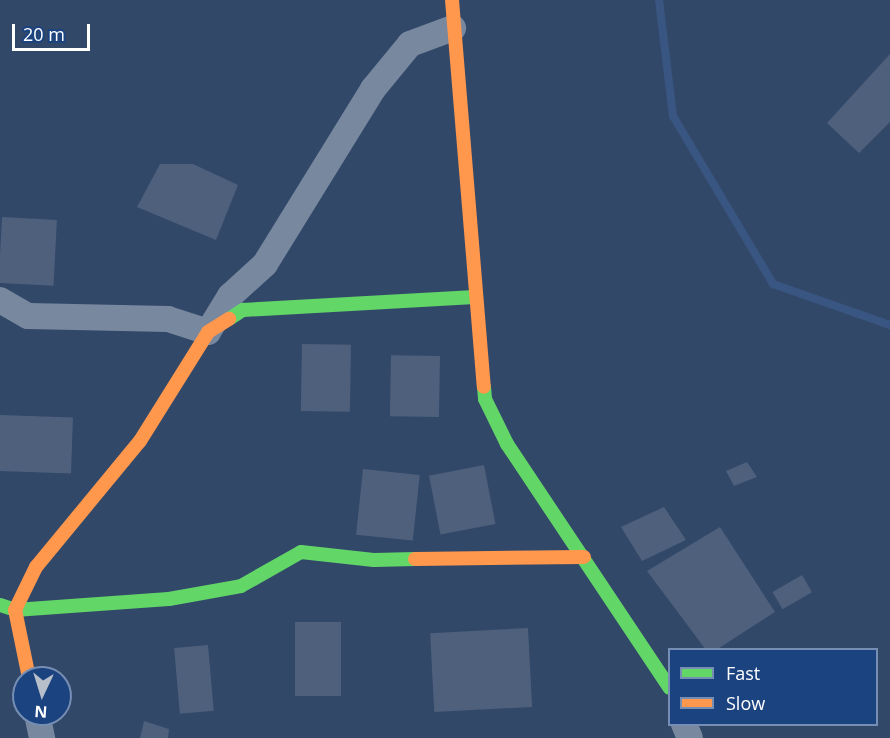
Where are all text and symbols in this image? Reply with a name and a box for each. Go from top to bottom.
scale bar [15,12,93,50]
text: 20 m [23,22,65,46]
legend [668,648,878,726]
text: Fast [726,661,760,685]
north arrow [12,666,72,726]
text: Slow [726,691,765,715]
text: N [34,701,48,723]

